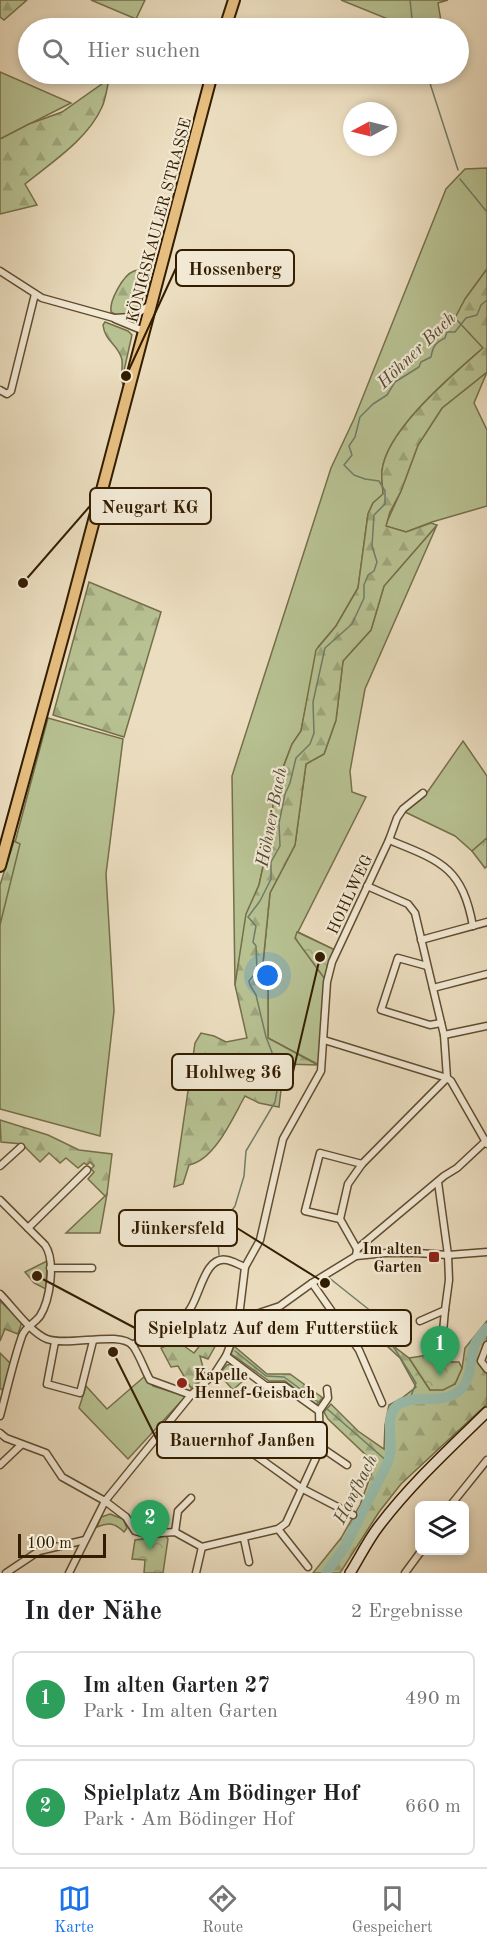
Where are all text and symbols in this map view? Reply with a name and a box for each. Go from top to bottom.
search box [18,18,469,84]
icon: search [39,35,72,68]
text: Hier suchen [87,40,200,62]
north arrow [343,102,397,156]
street label: KÖNIGSKAULER STRASSE [121,115,195,325]
callout: Hossenberg [176,250,294,286]
text: Hossenberg [188,261,282,279]
water label: Höhner Bach [373,309,459,393]
callout: Neugart KG [90,488,211,524]
text: Neugart KG [102,499,198,517]
water label: Höhner Bach [253,766,290,870]
street label: HOHLWEG [325,852,376,937]
your location [253,961,282,990]
callout: Hohlweg 36 [172,1054,293,1090]
text: Hohlweg 36 [185,1064,281,1082]
callout: Jünkersfeld [119,1210,237,1246]
text: Jünkersfeld [131,1220,225,1238]
place label: Im alten Garten [362,1242,422,1276]
marker: Im alten Garten [427,1250,441,1264]
callout: Spielplatz Auf dem Futterstück [135,1310,411,1346]
text: Spielplatz Auf dem Futterstück [147,1320,399,1338]
pin: 1 [420,1326,460,1376]
place label: Kapelle Hennef-Geisbach [194,1368,315,1402]
marker: Kapelle Hennef-Geisbach [175,1376,189,1390]
callout: Bauernhof Janßen [157,1422,327,1458]
text: Bauernhof Janßen [169,1432,315,1450]
water label: Hanfbach [330,1452,381,1528]
pin: 2 [130,1500,170,1550]
map controls [415,1501,469,1555]
button: layers [415,1501,469,1555]
scale bar [18,1531,106,1558]
text: 100 m [27,1536,72,1552]
text: In der Nähe [24,1599,162,1625]
text: 2 Ergebnisse [351,1602,463,1622]
text: Im alten Garten 27 [83,1675,270,1697]
text: 1 [40,1689,51,1709]
text: 490 m [405,1689,461,1709]
text: Park · Im alten Garten [83,1702,278,1722]
text: Spielplatz Am Bödinger Hof [83,1783,359,1805]
text: 2 [40,1797,51,1817]
text: 660 m [405,1797,461,1817]
text: Park · Am Bödinger Hof [83,1810,294,1830]
tab: Karte [54,1882,94,1938]
tab: Route [202,1882,243,1938]
tab: Gespeichert [352,1882,433,1938]

